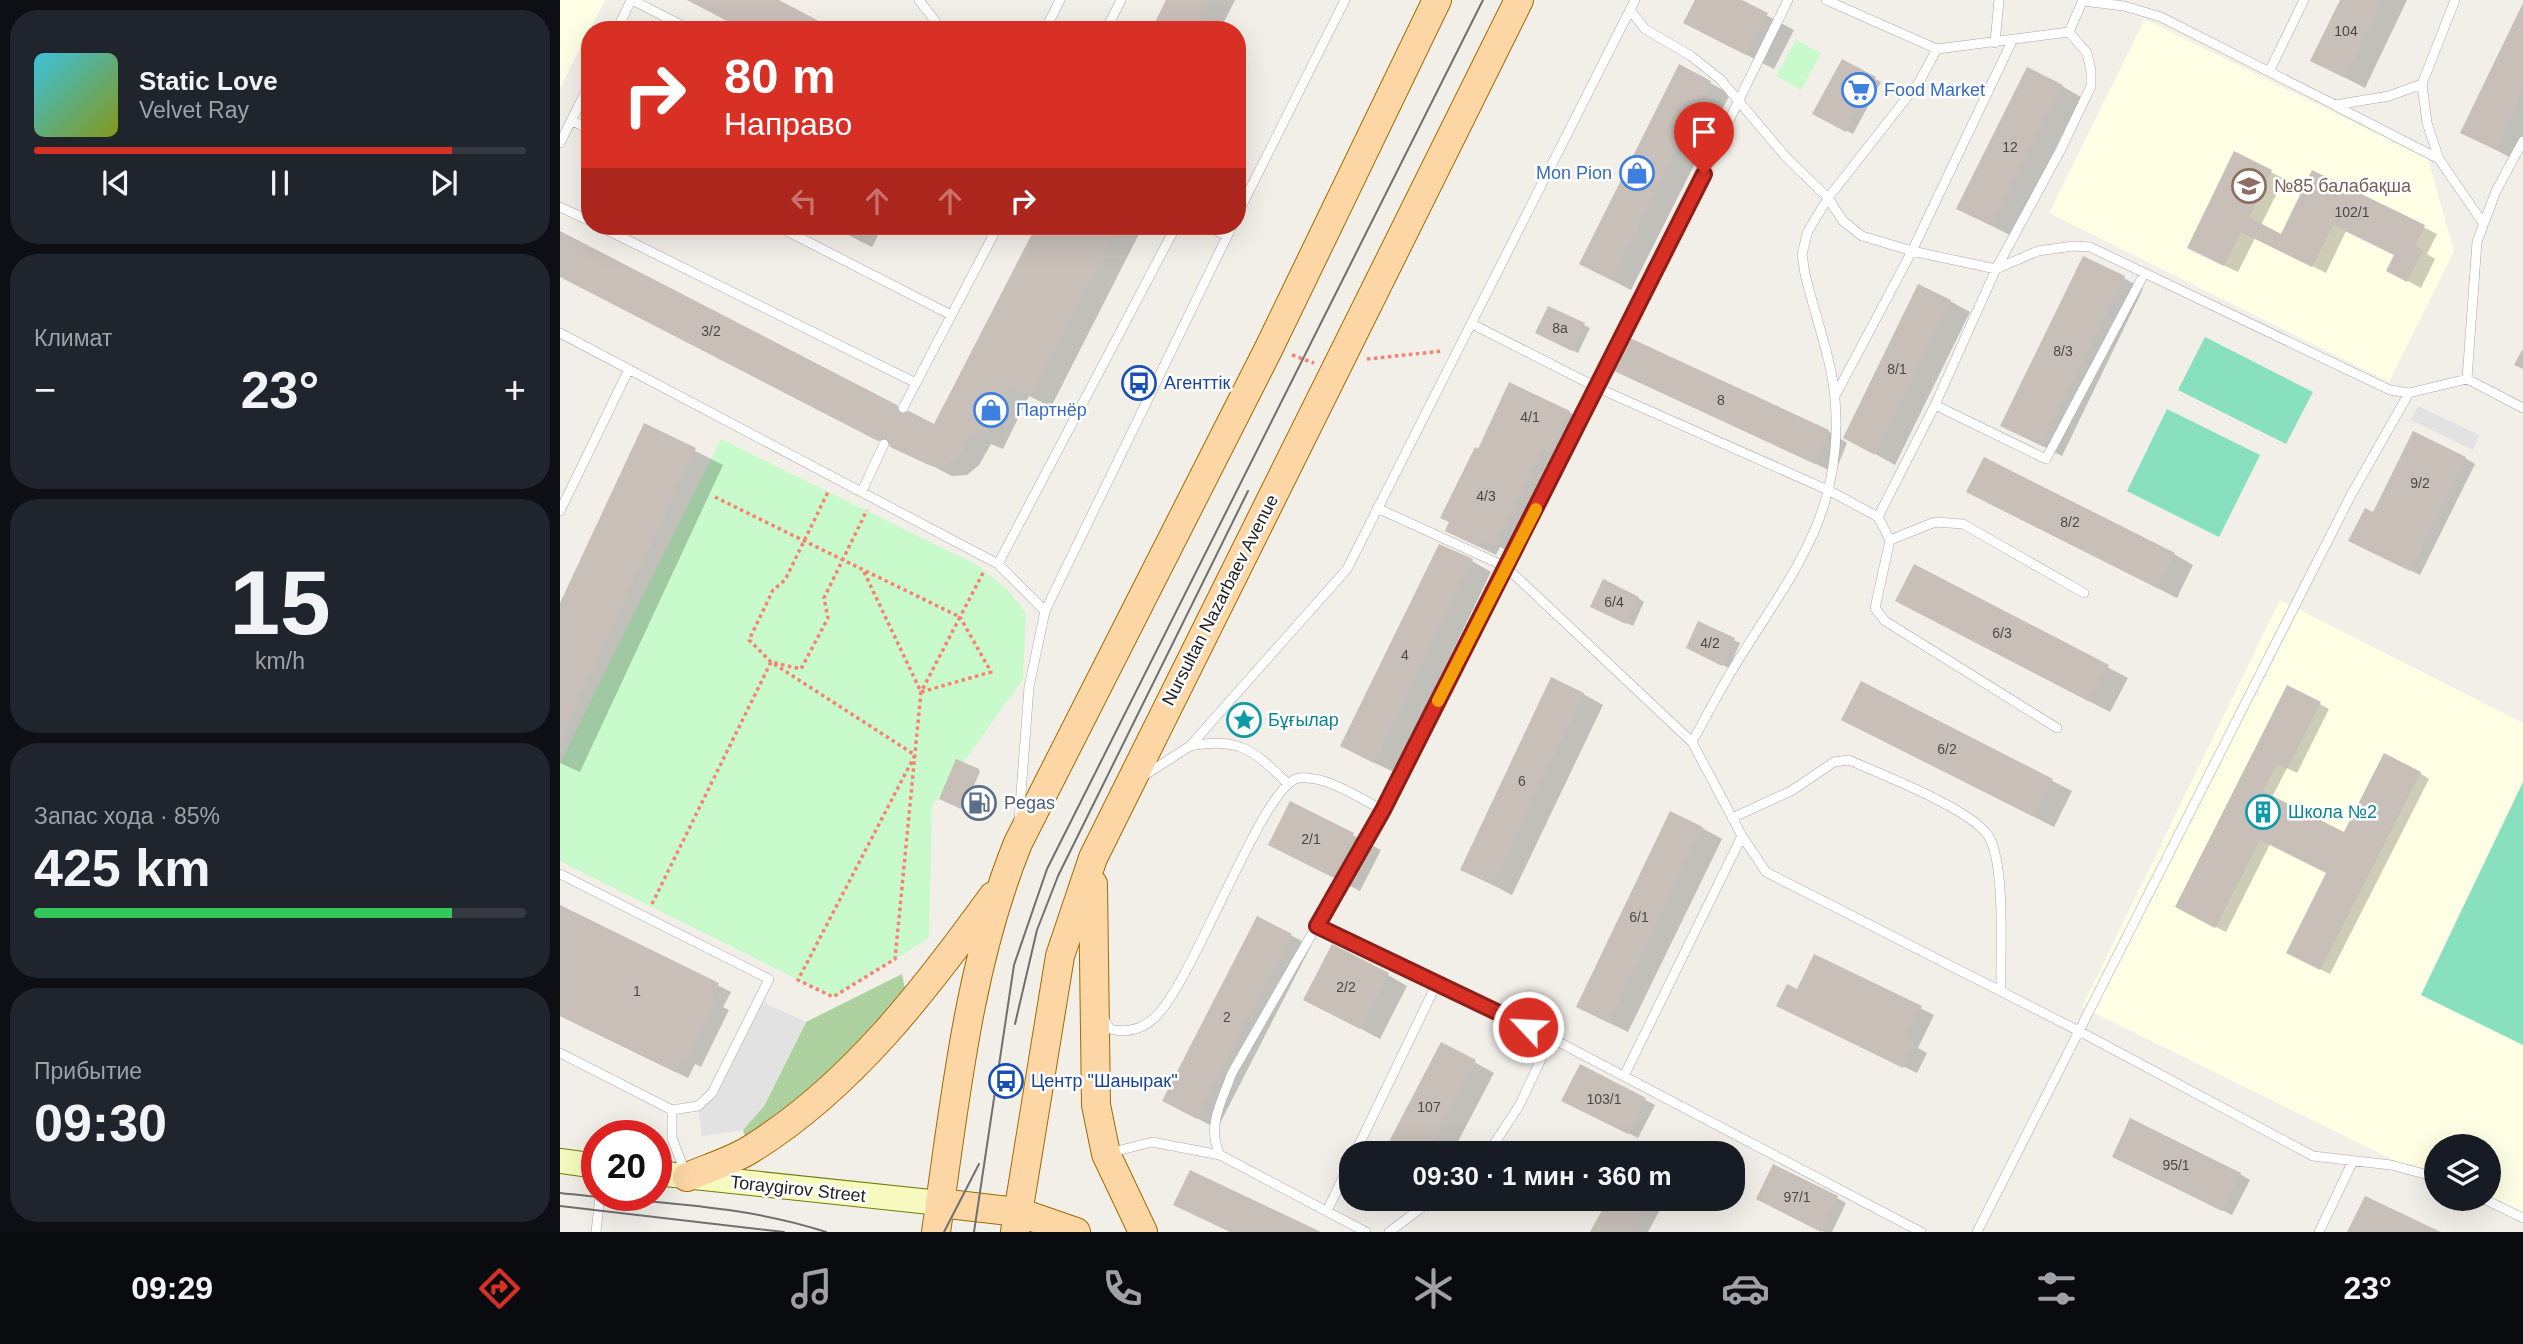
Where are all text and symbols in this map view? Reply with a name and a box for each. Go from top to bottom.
house number: 104 [2334,23,2358,39]
icon: right [609,49,700,140]
text: 80 m [724,49,836,103]
text: Static Love [139,66,278,96]
supermarket icon: Food Market [1840,71,1878,109]
place label: Food Market [1884,80,1985,100]
text: Velvet Ray [139,97,249,123]
pin [1674,102,1734,174]
text: Направо [724,106,852,142]
icon: arrive [1685,113,1723,151]
house number: 12 [2002,139,2018,155]
shop icon: Mon Pion [1618,154,1656,192]
place label: Mon Pion [1536,163,1612,183]
icon: previous [97,164,135,202]
icon: pause [261,164,299,202]
icon: next [425,164,463,202]
school or university icon: №85 балабақша [2230,167,2268,205]
place label: №85 балабақша [2274,176,2412,196]
icon: left [785,182,823,220]
icon: ahead [858,182,896,220]
icon: ahead [931,182,969,220]
icon: right [1004,182,1042,220]
house number: 102/1 [2334,204,2370,220]
house number: 8а [1552,320,1568,336]
house number: 3/2 [701,323,721,339]
text: Климат [34,325,112,351]
house number: 8/3 [2053,343,2073,359]
text: 23° [241,361,319,419]
house number: 8/1 [1887,361,1907,377]
bus stop icon: Агенттік [1120,364,1158,402]
text: − [34,369,56,411]
text: + [504,369,526,411]
place label: Агенттік [1164,373,1231,393]
shop icon: Партнёр [972,391,1010,429]
house number: 8 [1717,392,1725,408]
place label: Партнёр [1016,400,1087,420]
house number: 4/1 [1520,409,1540,425]
house number: 9/2 [2410,475,2430,491]
house number: 4/3 [1476,488,1496,504]
street label: Nursultan Nazarbaev Avenue [1158,491,1282,709]
house number: 8/2 [2060,514,2080,530]
text: 15 [229,552,331,653]
house number: 6/4 [1604,594,1624,610]
house number: 6/3 [1992,625,2012,641]
house number: 4/2 [1700,635,1720,651]
house number: 4 [1401,647,1409,663]
text: km/h [255,648,305,674]
place icon: Бұғылар [1225,701,1263,739]
place label: Бұғылар [1268,710,1339,730]
house number: 6/2 [1937,741,1957,757]
house number: 6 [1518,773,1526,789]
fuel station icon: Pegas [960,784,998,822]
place label: Pegas [1004,793,1055,813]
building icon: Школа №2 [2244,793,2282,831]
place label: Школа №2 [2288,802,2377,822]
text: Запас хода · 85% [34,803,220,829]
house number: 2/1 [1301,831,1321,847]
text: 425 km [34,839,210,897]
house number: 6/1 [1629,909,1649,925]
house number: 2/2 [1336,979,1356,995]
house number: 1 [633,983,641,999]
position arrow [1491,990,1565,1064]
house number: 2 [1223,1009,1231,1025]
text: Прибытие [34,1058,142,1084]
bus stop icon: Центр "Шанырак" [987,1062,1025,1100]
place label: Центр "Шанырак" [1031,1071,1178,1091]
house number: 103/1 [1586,1091,1622,1107]
text: 09:30 [34,1094,167,1152]
house number: 107 [1417,1099,1441,1115]
speed limit sign: 20 [581,1120,672,1211]
map controls [2424,1134,2501,1211]
button: layers [2424,1134,2501,1211]
house number: 95/1 [2162,1157,2190,1173]
text: 09:30 · 1 мин · 360 m [1412,1161,1672,1191]
street label: Toraygirov Street [729,1172,867,1206]
house number: 97/1 [1783,1189,1811,1205]
icon: directions [475,1264,524,1313]
icon: music [787,1264,836,1313]
icon: phone [1098,1264,1147,1313]
icon: climate [1409,1264,1458,1313]
icon: car [1721,1264,1770,1313]
icon: filters [2032,1264,2081,1313]
text: 09:29 [131,1270,213,1306]
text: 23° [2343,1270,2392,1306]

